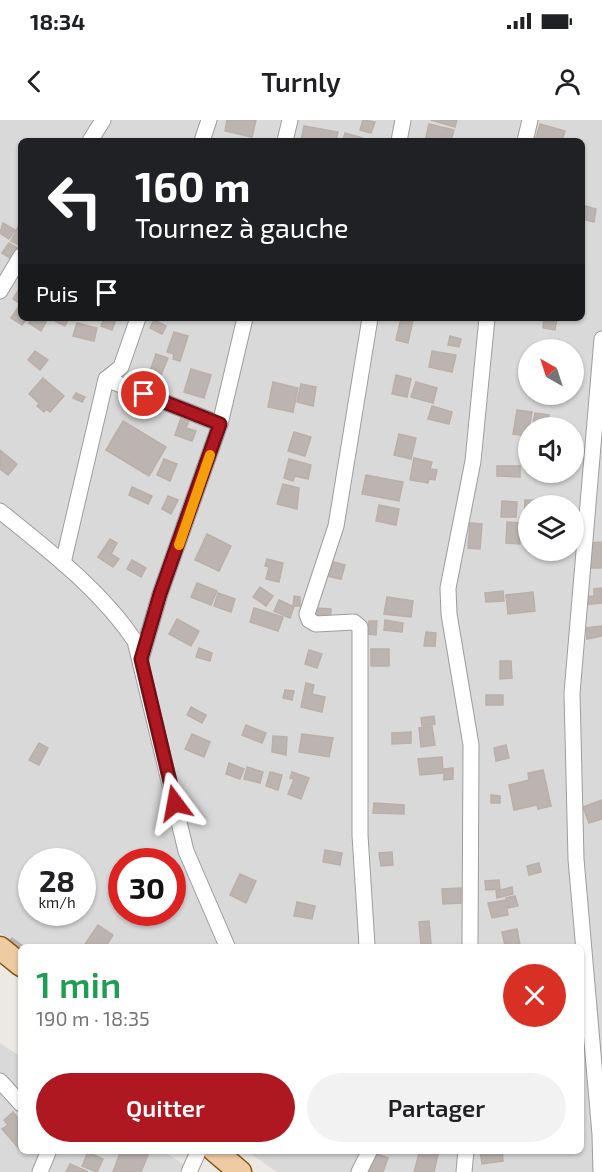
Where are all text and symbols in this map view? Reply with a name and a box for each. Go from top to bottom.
text: 18:34 [30,8,85,34]
icon: back [18,65,51,98]
text: Turnly [261,65,341,97]
icon: person [551,65,584,98]
text: 160 m [135,160,251,210]
icon: left [36,162,114,240]
text: Tournez à gauche [135,211,349,243]
icon: arrive [90,276,123,309]
text: Puis [36,280,78,306]
north arrow [518,339,584,405]
map controls [518,339,584,561]
pin [118,368,169,419]
icon: arrive [127,377,160,410]
button: sound [518,417,584,483]
button: layers [518,495,584,561]
position arrow [143,771,207,835]
speed limit sign: 30 [108,848,186,926]
text: 28 [39,862,75,898]
text: km/h [38,893,76,911]
text: 1 min [36,962,121,1005]
button: close [503,964,566,1027]
text: 190 m · 18:35 [36,1006,150,1030]
button: Quitter [36,1073,295,1142]
button: Partager [307,1073,566,1142]

